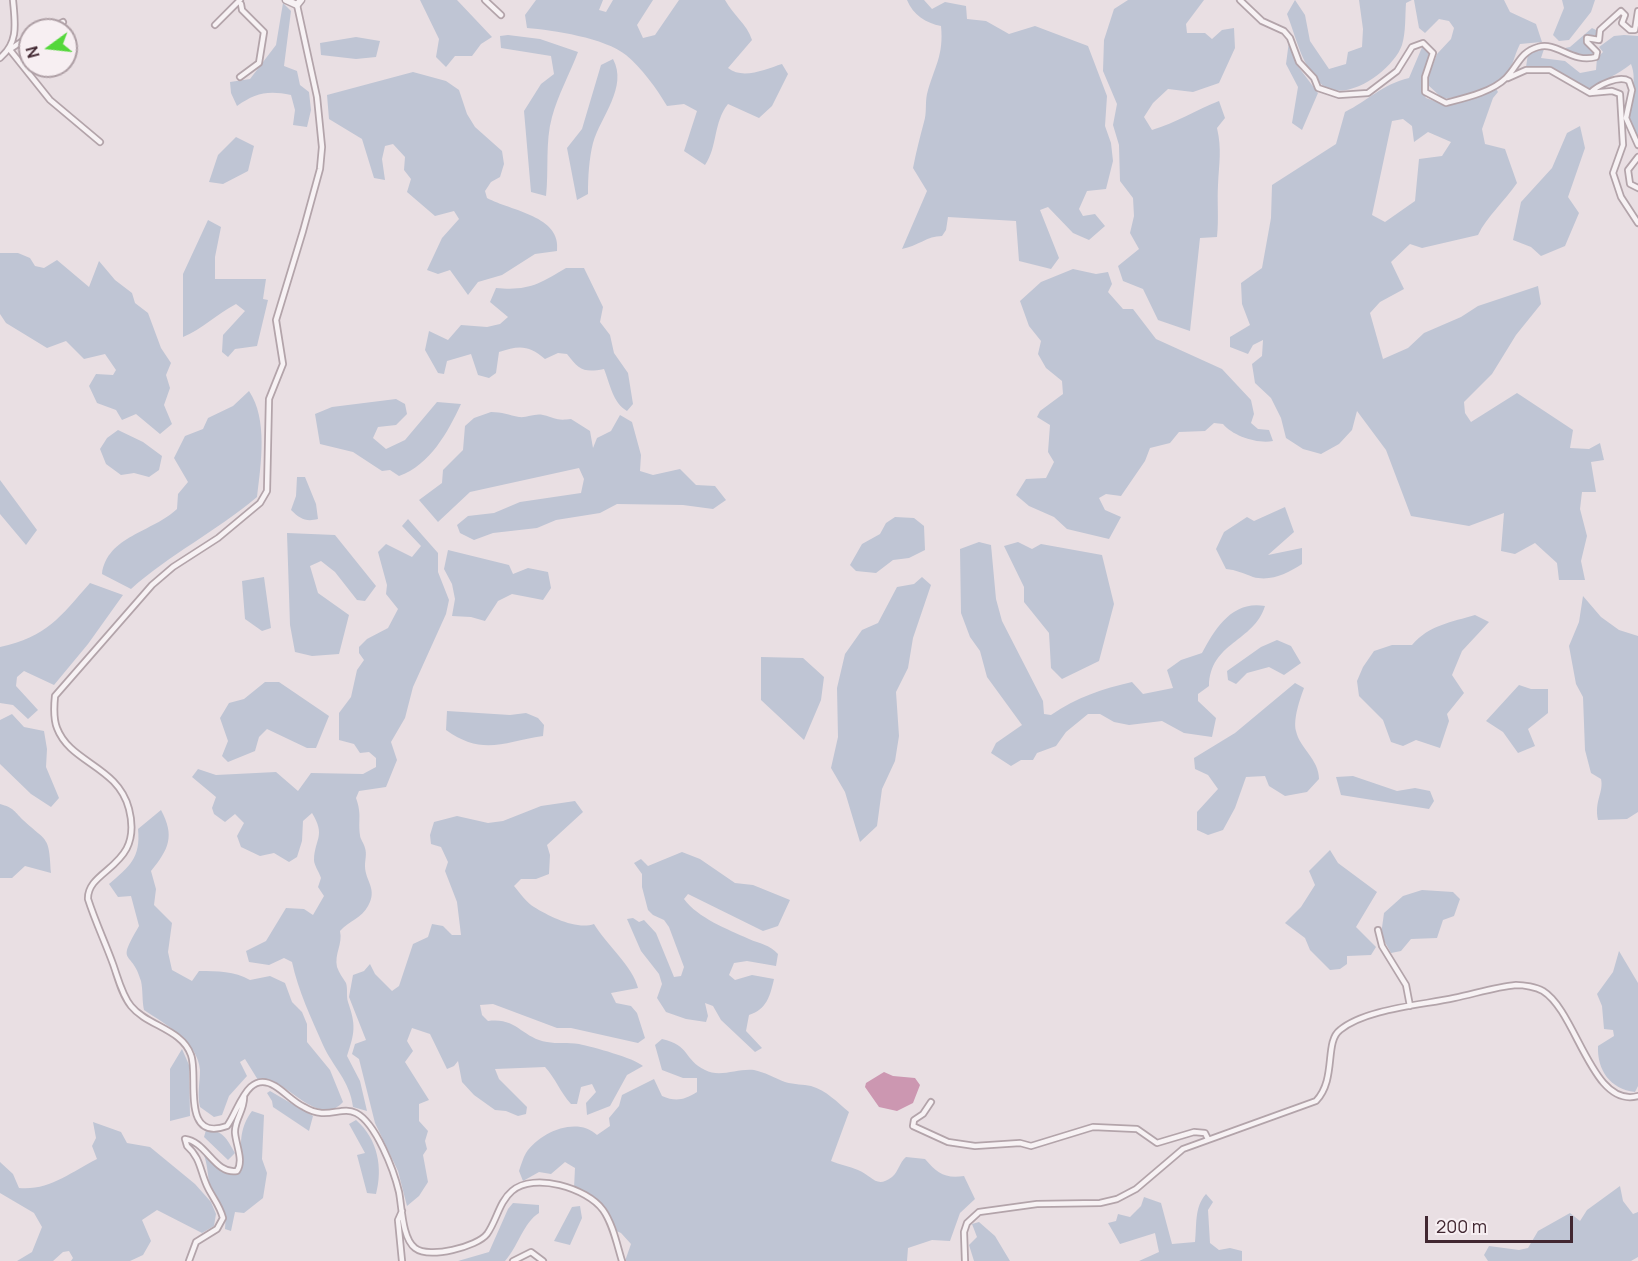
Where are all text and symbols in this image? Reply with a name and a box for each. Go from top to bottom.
north arrow [18,18,78,78]
text: N [20,44,45,61]
scale bar [1428,1204,1576,1242]
text: 200 m [1436,1214,1487,1238]

